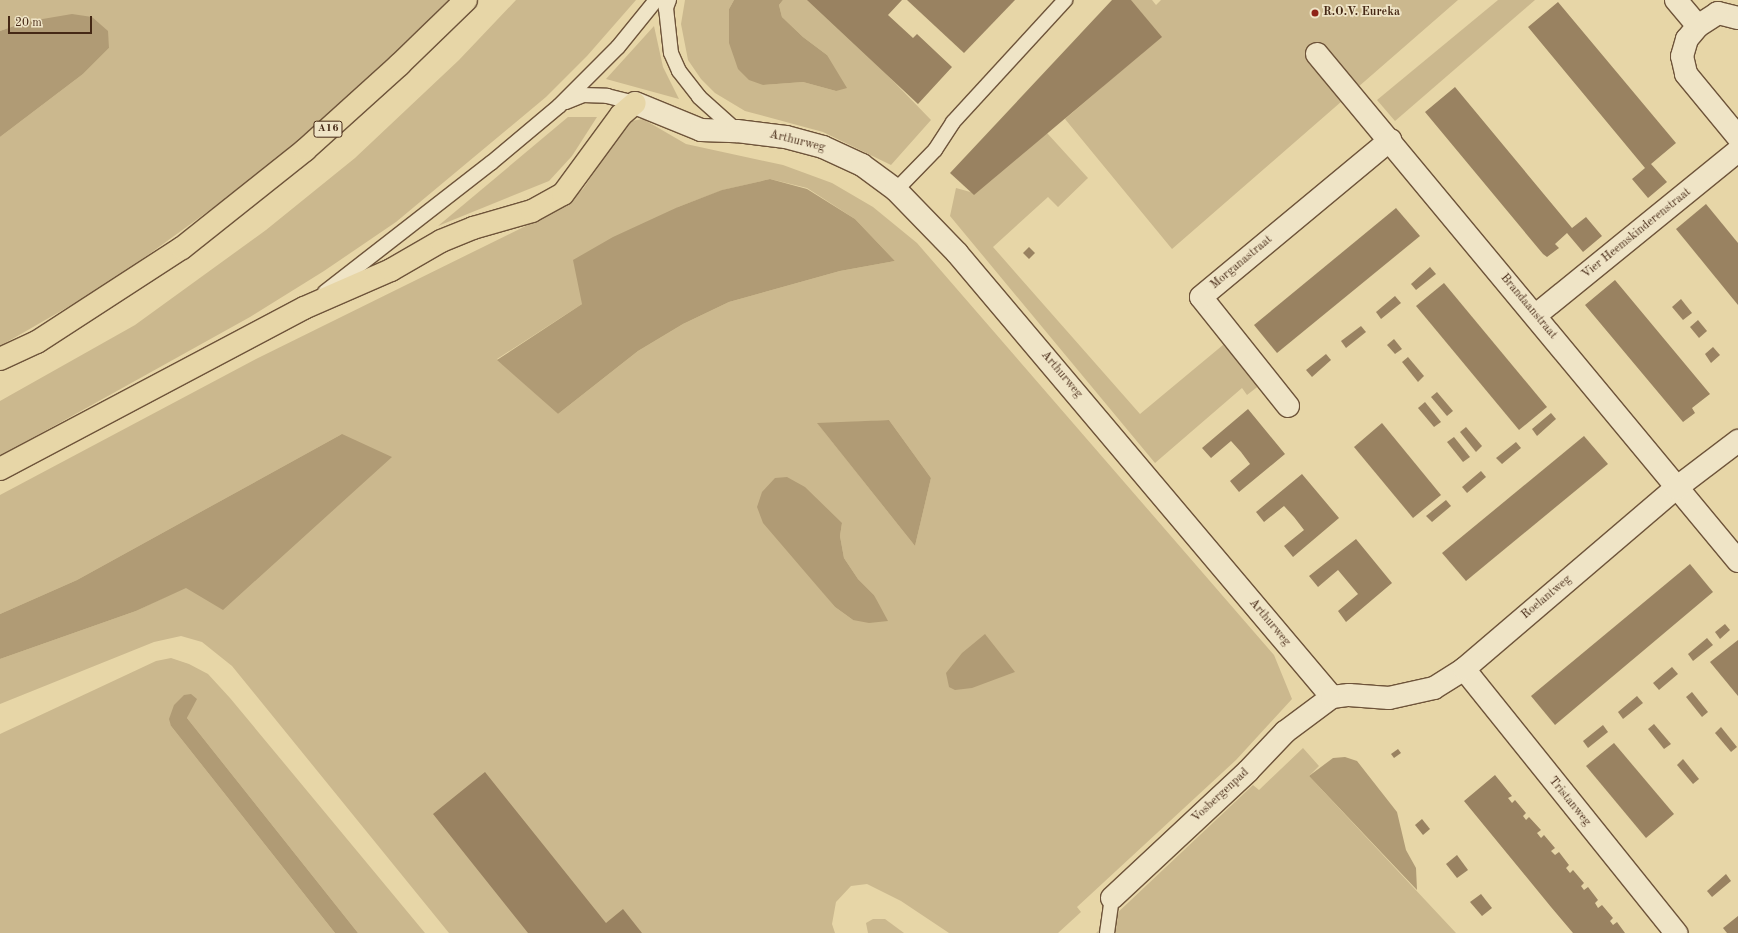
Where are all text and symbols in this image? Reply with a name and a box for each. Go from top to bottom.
place label: R.O.V. Eureka [1323,6,1400,20]
scale bar [10,8,94,34]
marker: R.O.V. Eureka [1310,8,1320,18]
text: 20 m [15,17,42,29]
road number: A16 [313,120,343,138]
street label: Arthurweg [768,128,826,156]
street label: Vier Heemskinderenstraat [1580,186,1694,282]
street label: Morganastraat [1208,233,1276,293]
street label: Brandaanstraat [1497,272,1559,342]
street label: Arthurweg [1037,349,1085,401]
street label: Roelantweg [1519,573,1575,623]
street label: Arthurweg [1245,597,1293,649]
street label: Vosbergenpad [1189,766,1253,826]
street label: Tristanweg [1545,774,1593,830]

